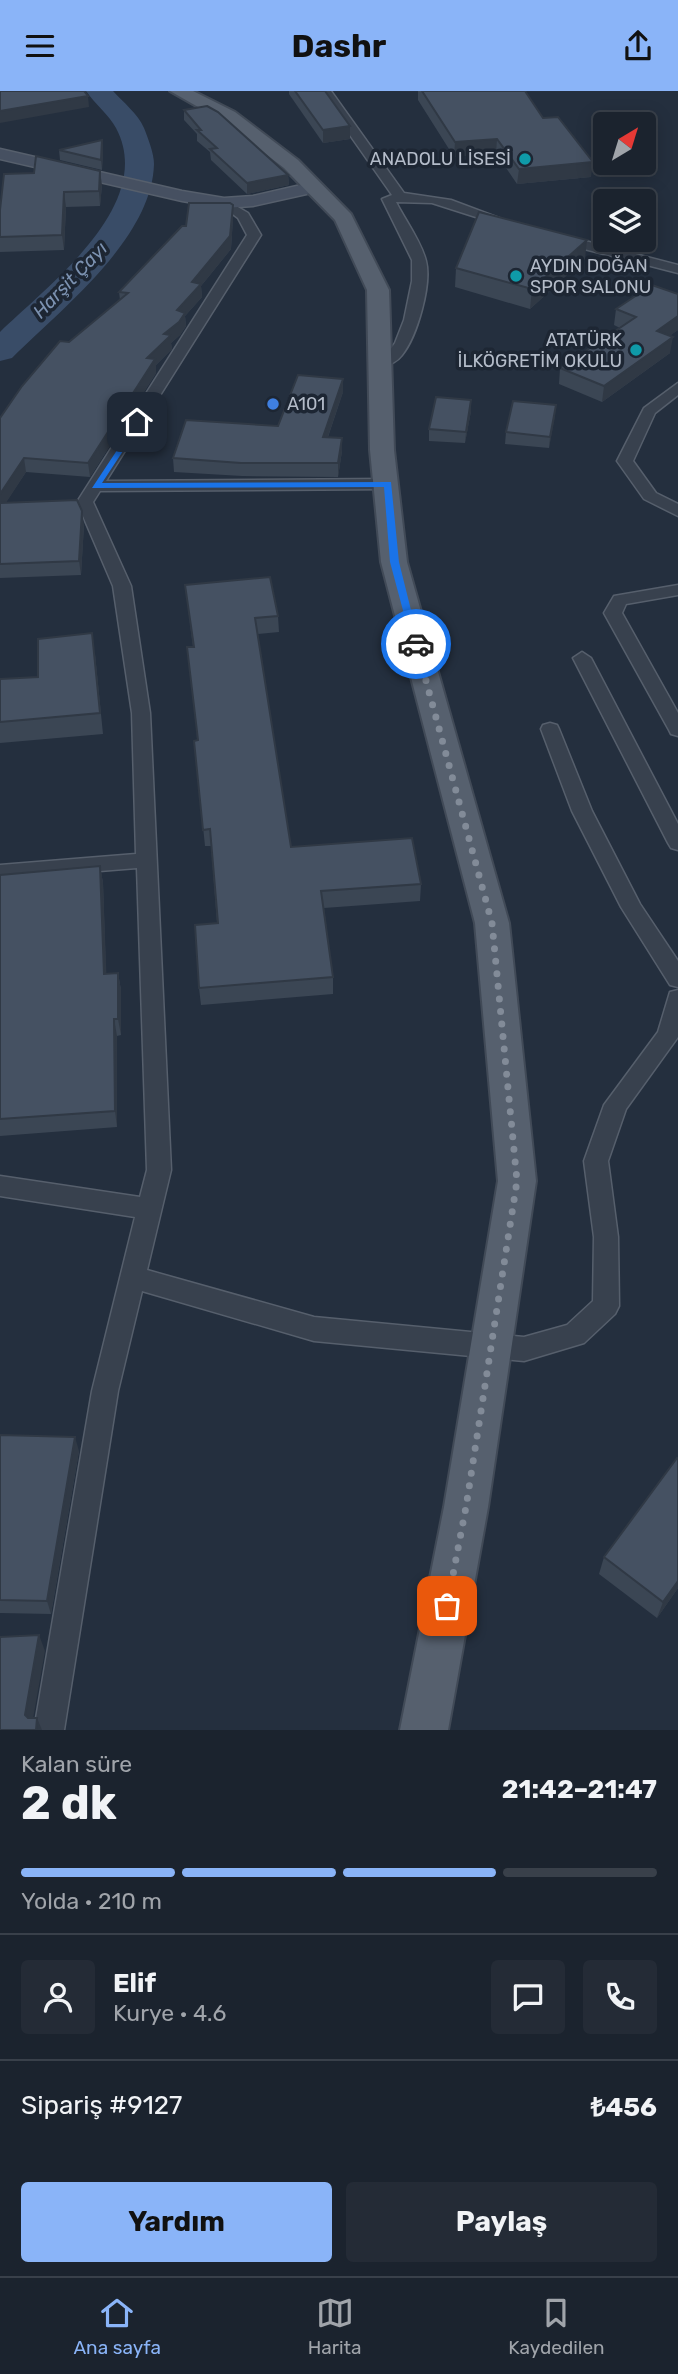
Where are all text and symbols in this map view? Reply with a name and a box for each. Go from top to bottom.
icon: menu [21,27,59,65]
text: Dashr [292,27,386,65]
icon: share [619,27,657,65]
north arrow [593,112,656,175]
map controls [593,112,656,252]
place label: ANADOLU LİSESİ [370,148,511,170]
marker: ANADOLU LİSESİ [517,151,533,167]
button: layers [593,189,656,252]
water label: Harşit Çayı [28,237,112,323]
place label: AYDIN DOĞAN SPOR SALONU [530,255,651,298]
marker: AYDIN DOĞAN SPOR SALONU [508,268,524,284]
place label: ATATÜRK İLKÖGRETİM OKULU [458,329,622,372]
marker: ATATÜRK İLKÖGRETİM OKULU [628,342,644,358]
pin [107,392,167,452]
place label: A101 [287,393,325,415]
marker: A101 [265,396,281,412]
icon: home [118,403,156,441]
courier [381,609,451,679]
icon: car [397,625,435,663]
pin [417,1576,477,1636]
icon: bag [428,1587,466,1625]
text: Kalan süre [21,1750,132,1778]
text: 21:42–21:47 [502,1774,657,1805]
text: 2 dk [21,1776,117,1831]
text: Yolda · 210 m [21,1887,162,1915]
button: person [21,1960,95,2034]
button: chat [491,1960,565,2034]
button: phone [583,1960,657,2034]
text: Elif [113,1968,156,1999]
text: Kurye · 4.6 [113,1999,226,2027]
text: Sipariş #9127 [21,2090,182,2121]
text: ₺456 [591,2092,657,2123]
button: Yardım [21,2182,332,2262]
button: Paylaş [346,2182,657,2262]
tab: Ana sayfa [73,2294,161,2359]
tab: Harita [308,2294,361,2359]
tab: Kaydedilen [508,2294,605,2359]

